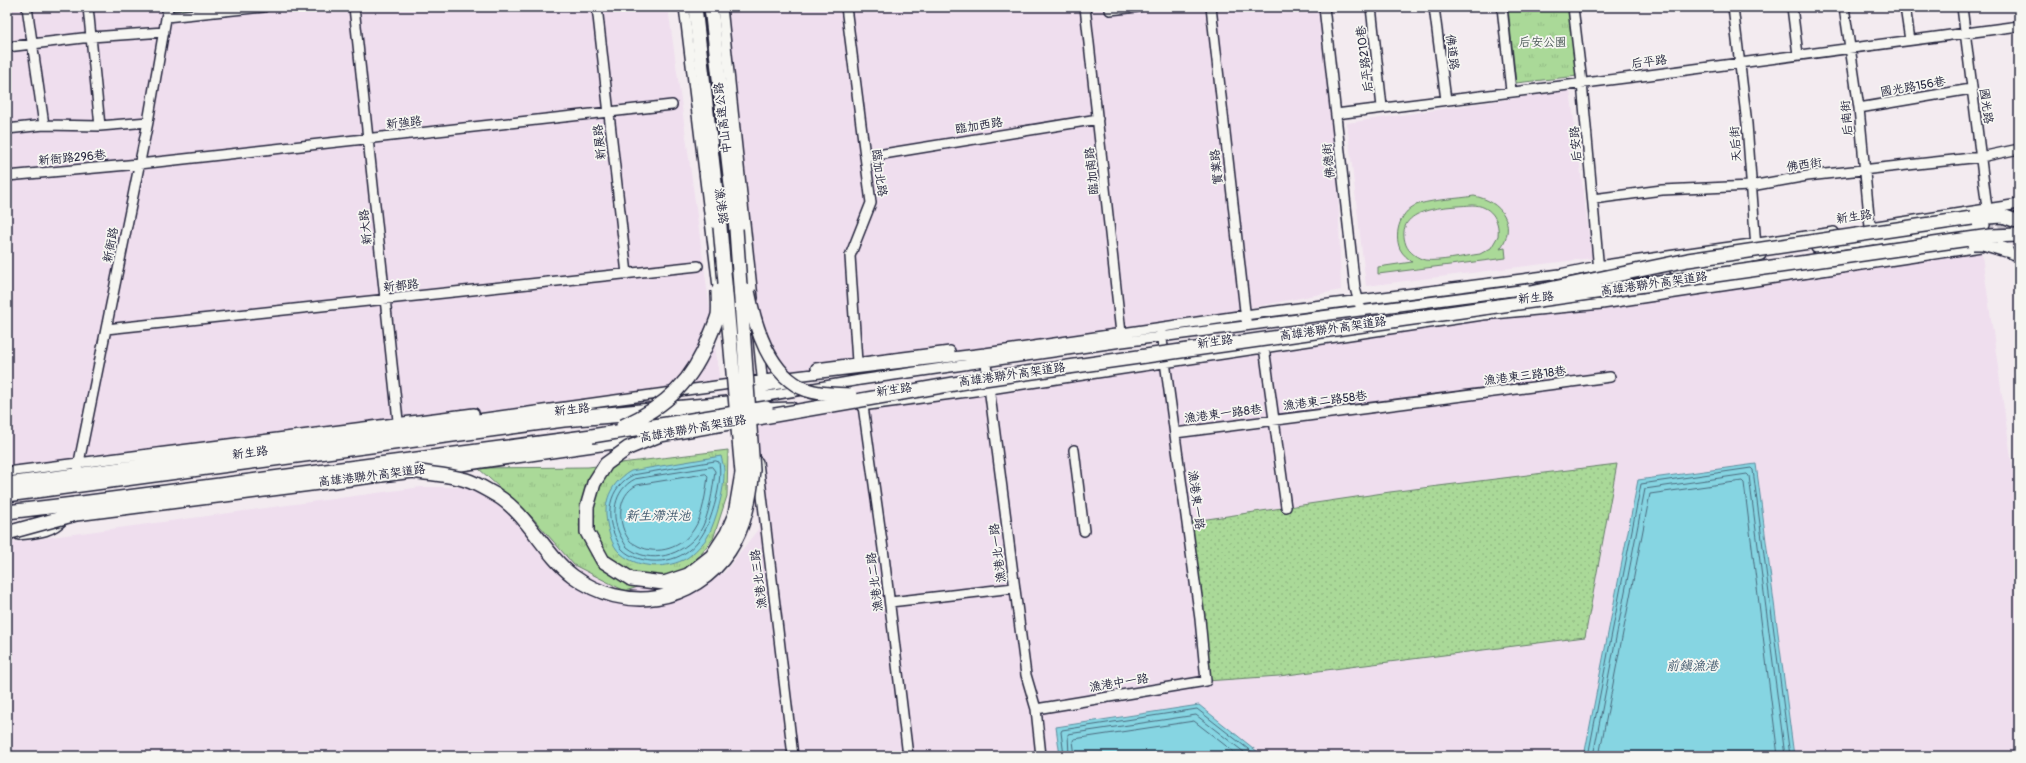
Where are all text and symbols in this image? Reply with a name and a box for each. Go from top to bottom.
street label: 后平路210巷 [1353,25,1377,93]
street label: 佛道路 [1442,33,1462,71]
park label: 后安公園 [1519,35,1567,50]
street label: 后平路 [1630,52,1668,72]
street label: 國光路156巷 [1879,74,1947,100]
street label: 中山高速公路 [711,81,735,155]
street label: 國光路 [1976,87,1996,125]
street label: 后南街 [1838,99,1856,137]
street label: 新強路 [385,114,423,132]
street label: 臨加西路 [954,115,1004,137]
street label: 新展路 [591,123,609,161]
street label: 后安路 [1567,125,1585,163]
street label: 天后街 [1727,126,1745,162]
street label: 佛德街 [1320,142,1338,180]
street label: 臨加南路 [1082,146,1102,196]
street label: 新衙路296巷 [38,148,106,168]
street label: 臨加北路 [868,148,890,198]
street label: 實業路 [1208,148,1226,186]
street label: 佛西街 [1785,155,1823,175]
street label: 漁港路 [711,187,731,225]
street label: 新生路 [1835,207,1873,227]
street label: 新大路 [357,208,375,246]
street label: 新衙路 [100,226,122,264]
street label: 高雄港聯外高架道路 [1599,269,1709,299]
street label: 新都路 [382,277,420,295]
street label: 新生路 [1517,289,1555,307]
street label: 高雄港聯外高架道路 [1278,314,1388,344]
street label: 新生路 [1196,332,1234,352]
street label: 高雄港聯外高架道路 [957,360,1067,390]
street label: 漁港東三路18巷 [1483,364,1567,388]
street label: 新生路 [875,380,913,400]
street label: 漁港東二路58巷 [1282,388,1368,414]
street label: 新生路 [553,401,591,419]
street label: 漁港東一路8巷 [1183,402,1263,426]
street label: 高雄港聯外高架道路 [639,412,747,446]
street label: 新生路 [231,443,269,463]
street label: 高雄港聯外高架道路 [317,462,427,490]
street label: 漁港東一路 [1185,469,1207,531]
water label: 新生滯洪池 [625,508,691,524]
street label: 漁港北一路 [987,522,1009,584]
street label: 漁港北三路 [748,548,770,610]
street label: 漁港北二路 [864,551,886,613]
water label: 前鎮漁港 [1666,658,1720,674]
street label: 漁港中一路 [1088,671,1150,695]

